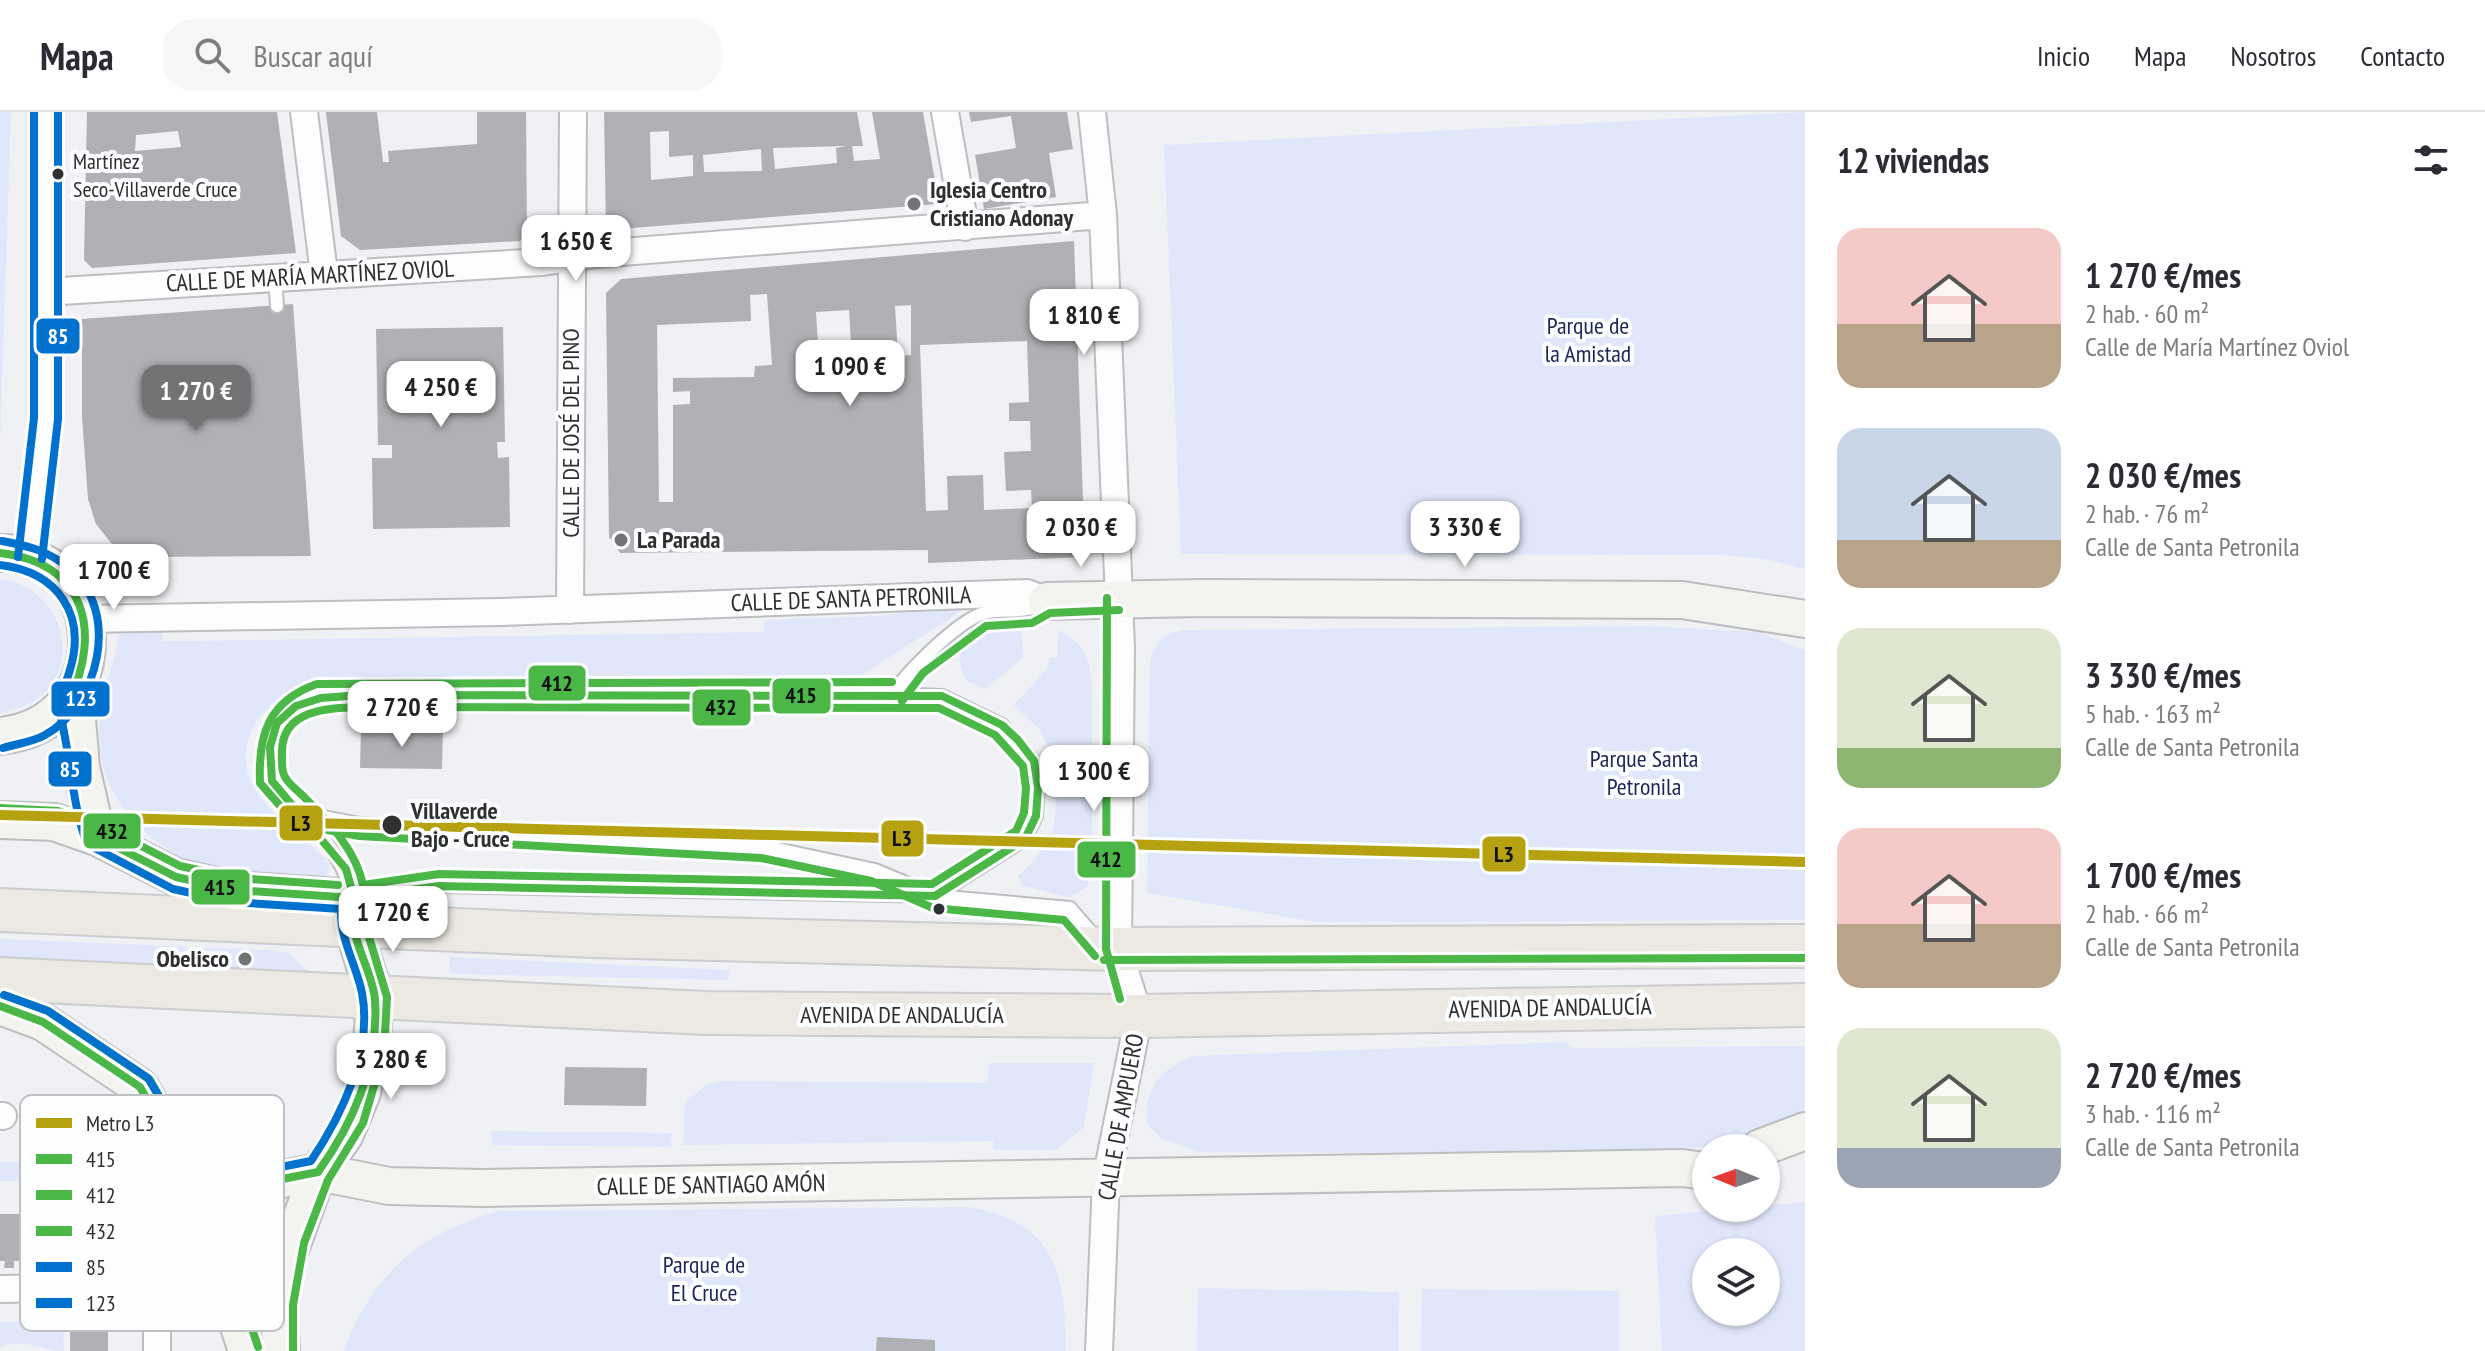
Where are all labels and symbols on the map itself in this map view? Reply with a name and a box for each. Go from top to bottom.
place label: Martínez Seco-Villaverde Cruce [73,147,237,203]
marker: Martínez Seco-Villaverde Cruce [50,166,66,182]
place label: Iglesia Centro Cristiano Adonay [930,174,1074,233]
marker: Iglesia Centro Cristiano Adonay [905,195,923,213]
pin: 1 650 € [502,215,650,283]
street label: CALLE DE MARÍA MARTÍNEZ OVIOL [165,252,455,299]
pin: 1 810 € [1010,289,1158,357]
park label: Parque de la Amistad [1545,310,1631,369]
line badge: 85 [35,317,81,355]
text: 85 [47,322,69,350]
street label: CALLE DE JOSÉ DEL PINO [555,328,586,538]
pin: 1 090 € [776,340,924,408]
pin: 4 250 € [367,361,515,429]
pin: 1 270 € [122,365,270,433]
pin: 2 030 € [1007,501,1155,569]
pin: 3 330 € [1391,501,1539,569]
place label: La Parada [637,524,720,555]
marker: La Parada [612,531,630,549]
pin: 1 700 € [40,544,188,612]
street label: CALLE DE SANTA PETRONILA [730,579,972,618]
line badge: 412 [527,664,587,702]
text: 412 [541,669,573,697]
line badge: 415 [771,677,832,715]
line badge: 123 [50,680,111,718]
pin: 2 720 € [328,681,476,749]
text: 415 [785,681,817,709]
text: 123 [65,684,97,712]
line badge: 432 [691,688,752,727]
text: 432 [705,693,737,721]
park label: Parque Santa Petronila [1590,743,1698,802]
pin: 1 300 € [1020,745,1168,813]
line badge: 85 [47,750,93,788]
text: 85 [59,755,81,783]
place label: Villaverde Bajo - Cruce [410,795,510,854]
line badge: L3 [278,804,324,842]
text: L3 [291,809,311,837]
line badge: 432 [82,812,142,850]
marker: Villaverde Bajo - Cruce [380,813,404,837]
text: 432 [96,817,128,845]
line badge: L3 [880,819,925,858]
text: L3 [892,824,912,852]
line badge: L3 [1481,835,1527,873]
line badge: 412 [1076,840,1137,879]
text: L3 [1494,840,1514,868]
text: 412 [1090,845,1122,873]
line badge: 415 [190,868,251,906]
text: 415 [204,873,236,901]
pin: 1 720 € [319,886,467,954]
unlabelled marker [931,901,947,917]
place label: Obelisco [156,943,229,974]
marker: Obelisco [236,950,254,968]
street label: AVENIDA DE ANDALUCÍA [1448,990,1653,1025]
street label: AVENIDA DE ANDALUCÍA [800,999,1004,1030]
street label: CALLE DE AMPUERO [1091,1031,1150,1203]
pin: 3 280 € [317,1033,465,1101]
legend [20,1095,284,1331]
text: Metro L3 [86,1109,154,1137]
north arrow [1692,1134,1780,1222]
text: 415 [86,1145,116,1173]
street label: CALLE DE SANTIAGO AMÓN [596,1167,826,1202]
text: 412 [86,1181,116,1209]
text: 432 [86,1217,116,1245]
park label: Parque de El Cruce [663,1249,745,1308]
text: 85 [86,1253,106,1281]
text: 123 [86,1289,116,1317]

